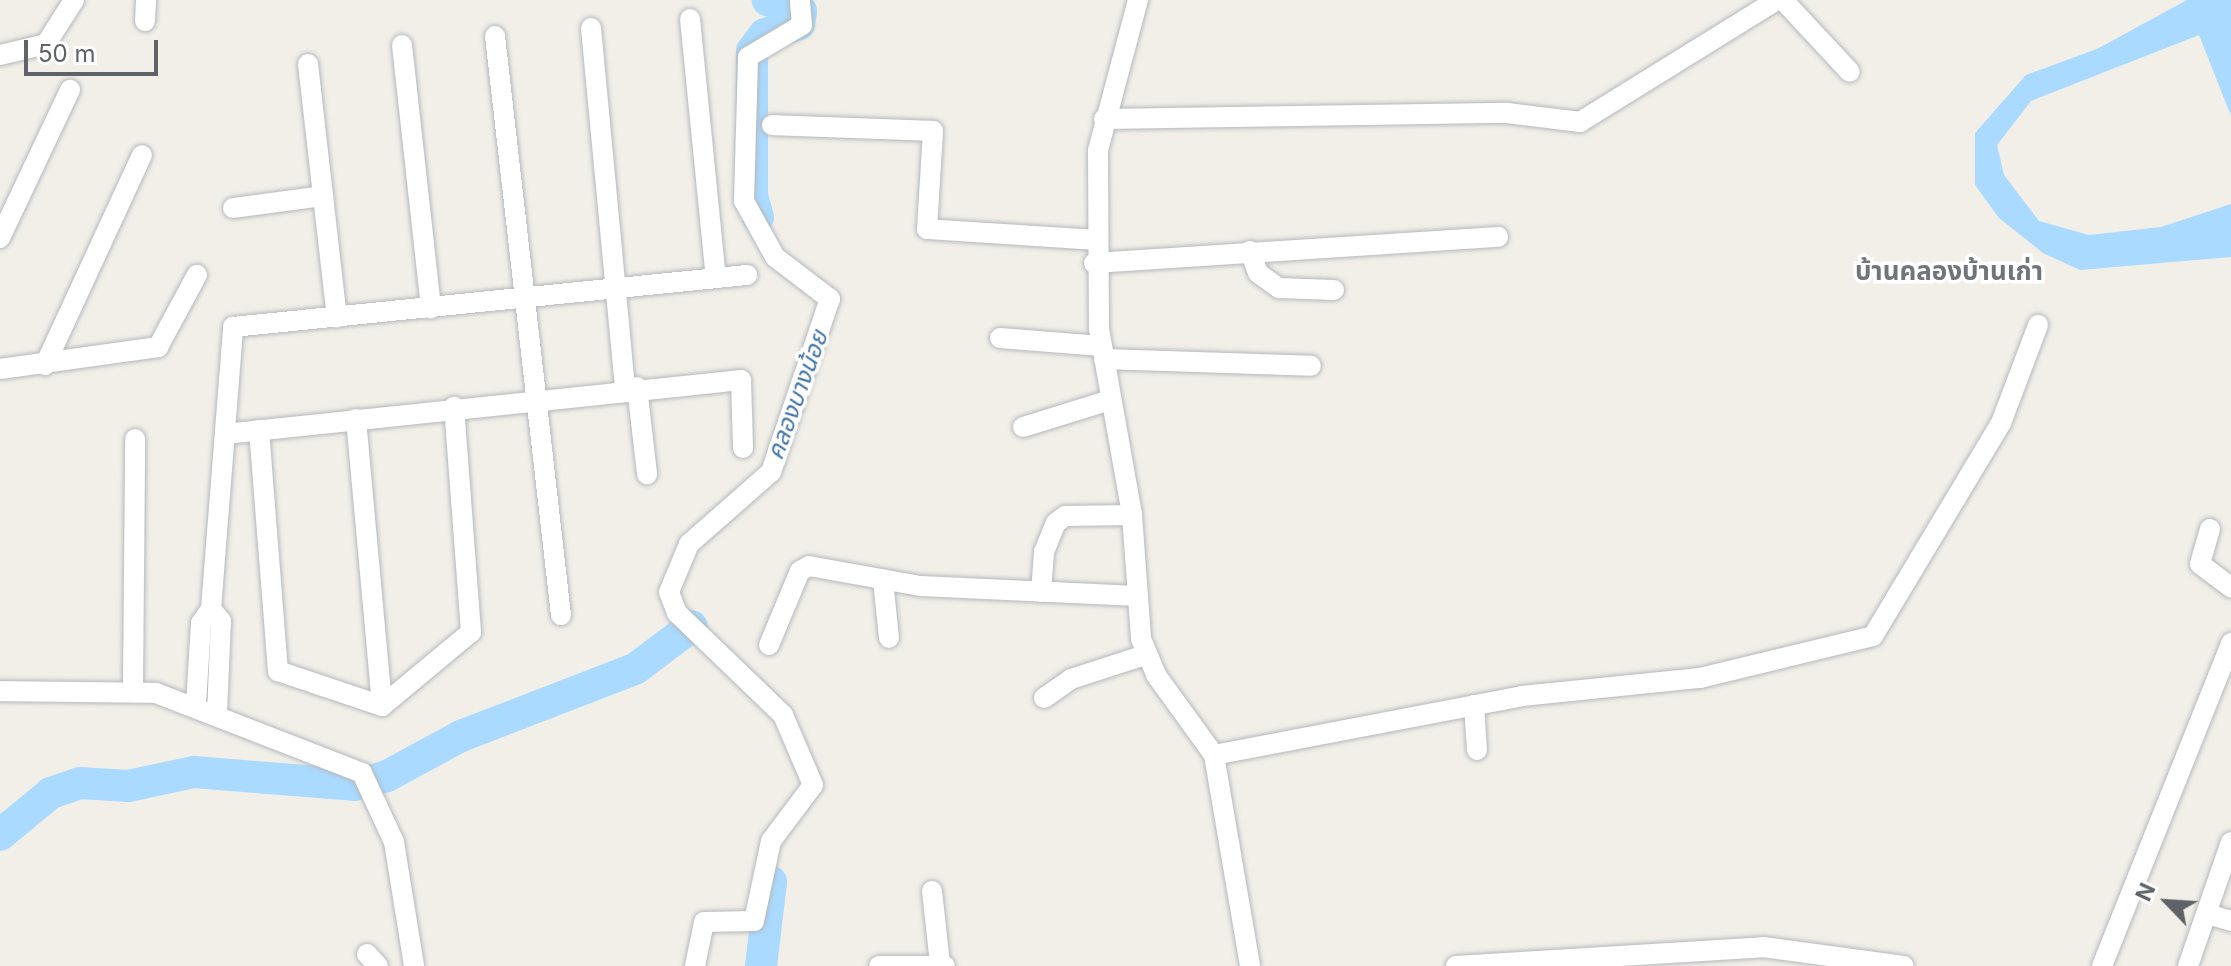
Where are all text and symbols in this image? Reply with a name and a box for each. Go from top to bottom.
scale bar [28,24,162,74]
text: 50 m [38,39,96,68]
district label: บ้านคลองบ้านเก่า [1855,255,2043,287]
water label: คลองบางน้อย [760,327,834,463]
north arrow [2127,862,2207,942]
text: N [2130,879,2161,905]

